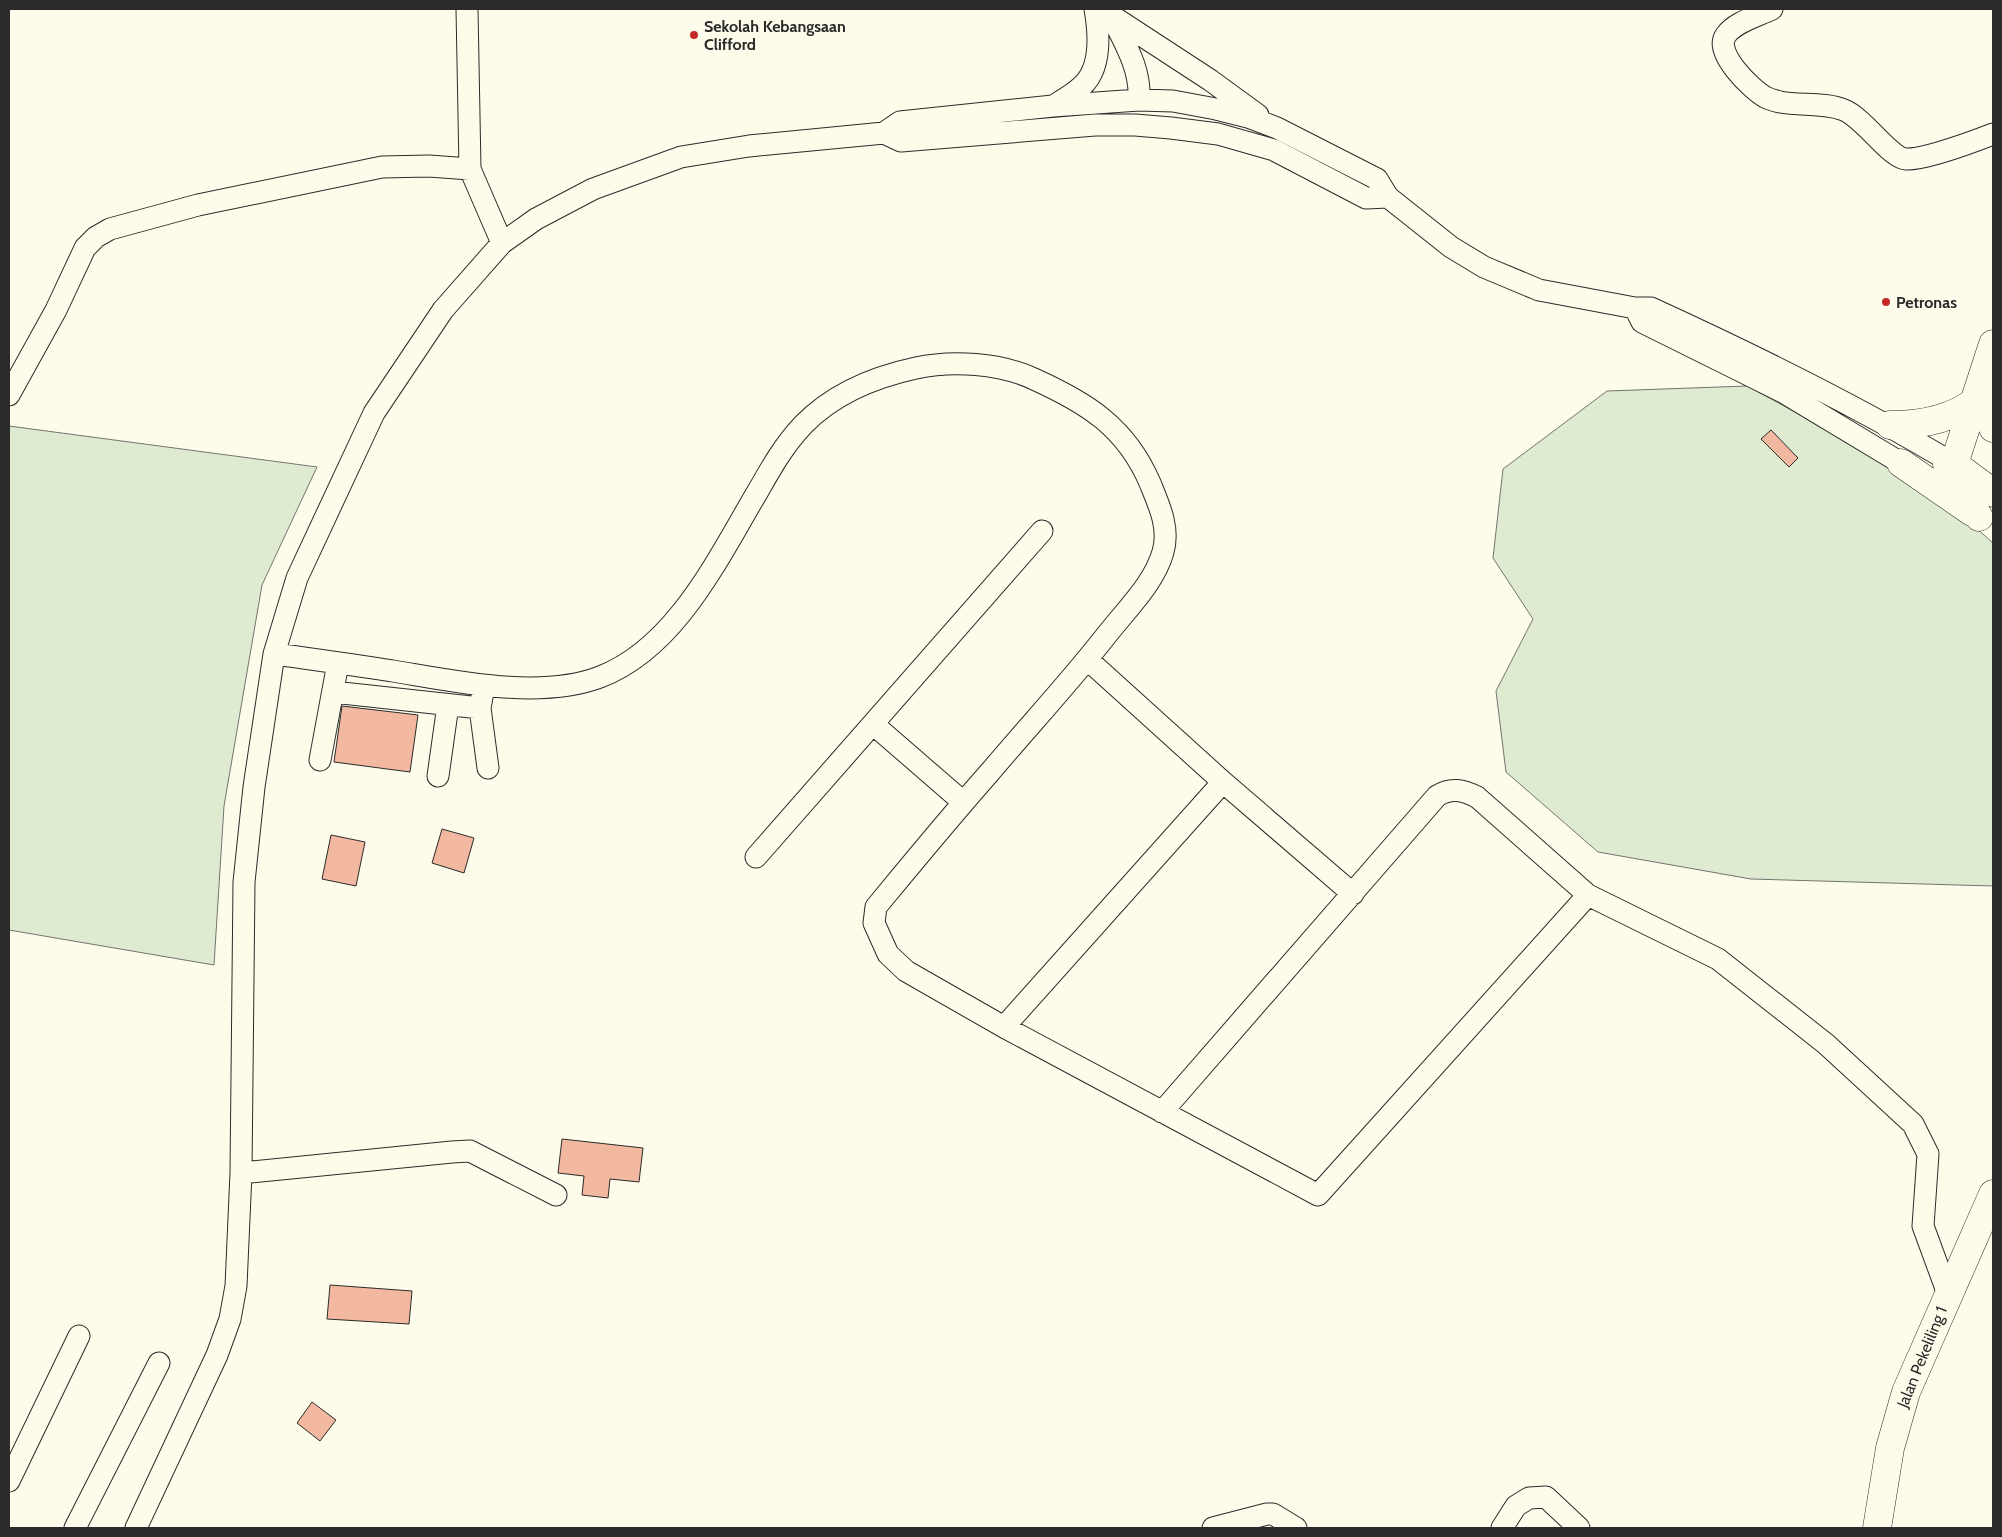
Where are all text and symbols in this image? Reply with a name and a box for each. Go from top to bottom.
place label: Sekolah Kebangsaan Clifford [704,17,846,54]
marker: Sekolah Kebangsaan Clifford [688,29,700,41]
place label: Petronas [1896,293,1957,312]
marker: Petronas [1880,296,1892,308]
street label: Jalan Pekeliling 1 [1893,1303,1951,1411]

